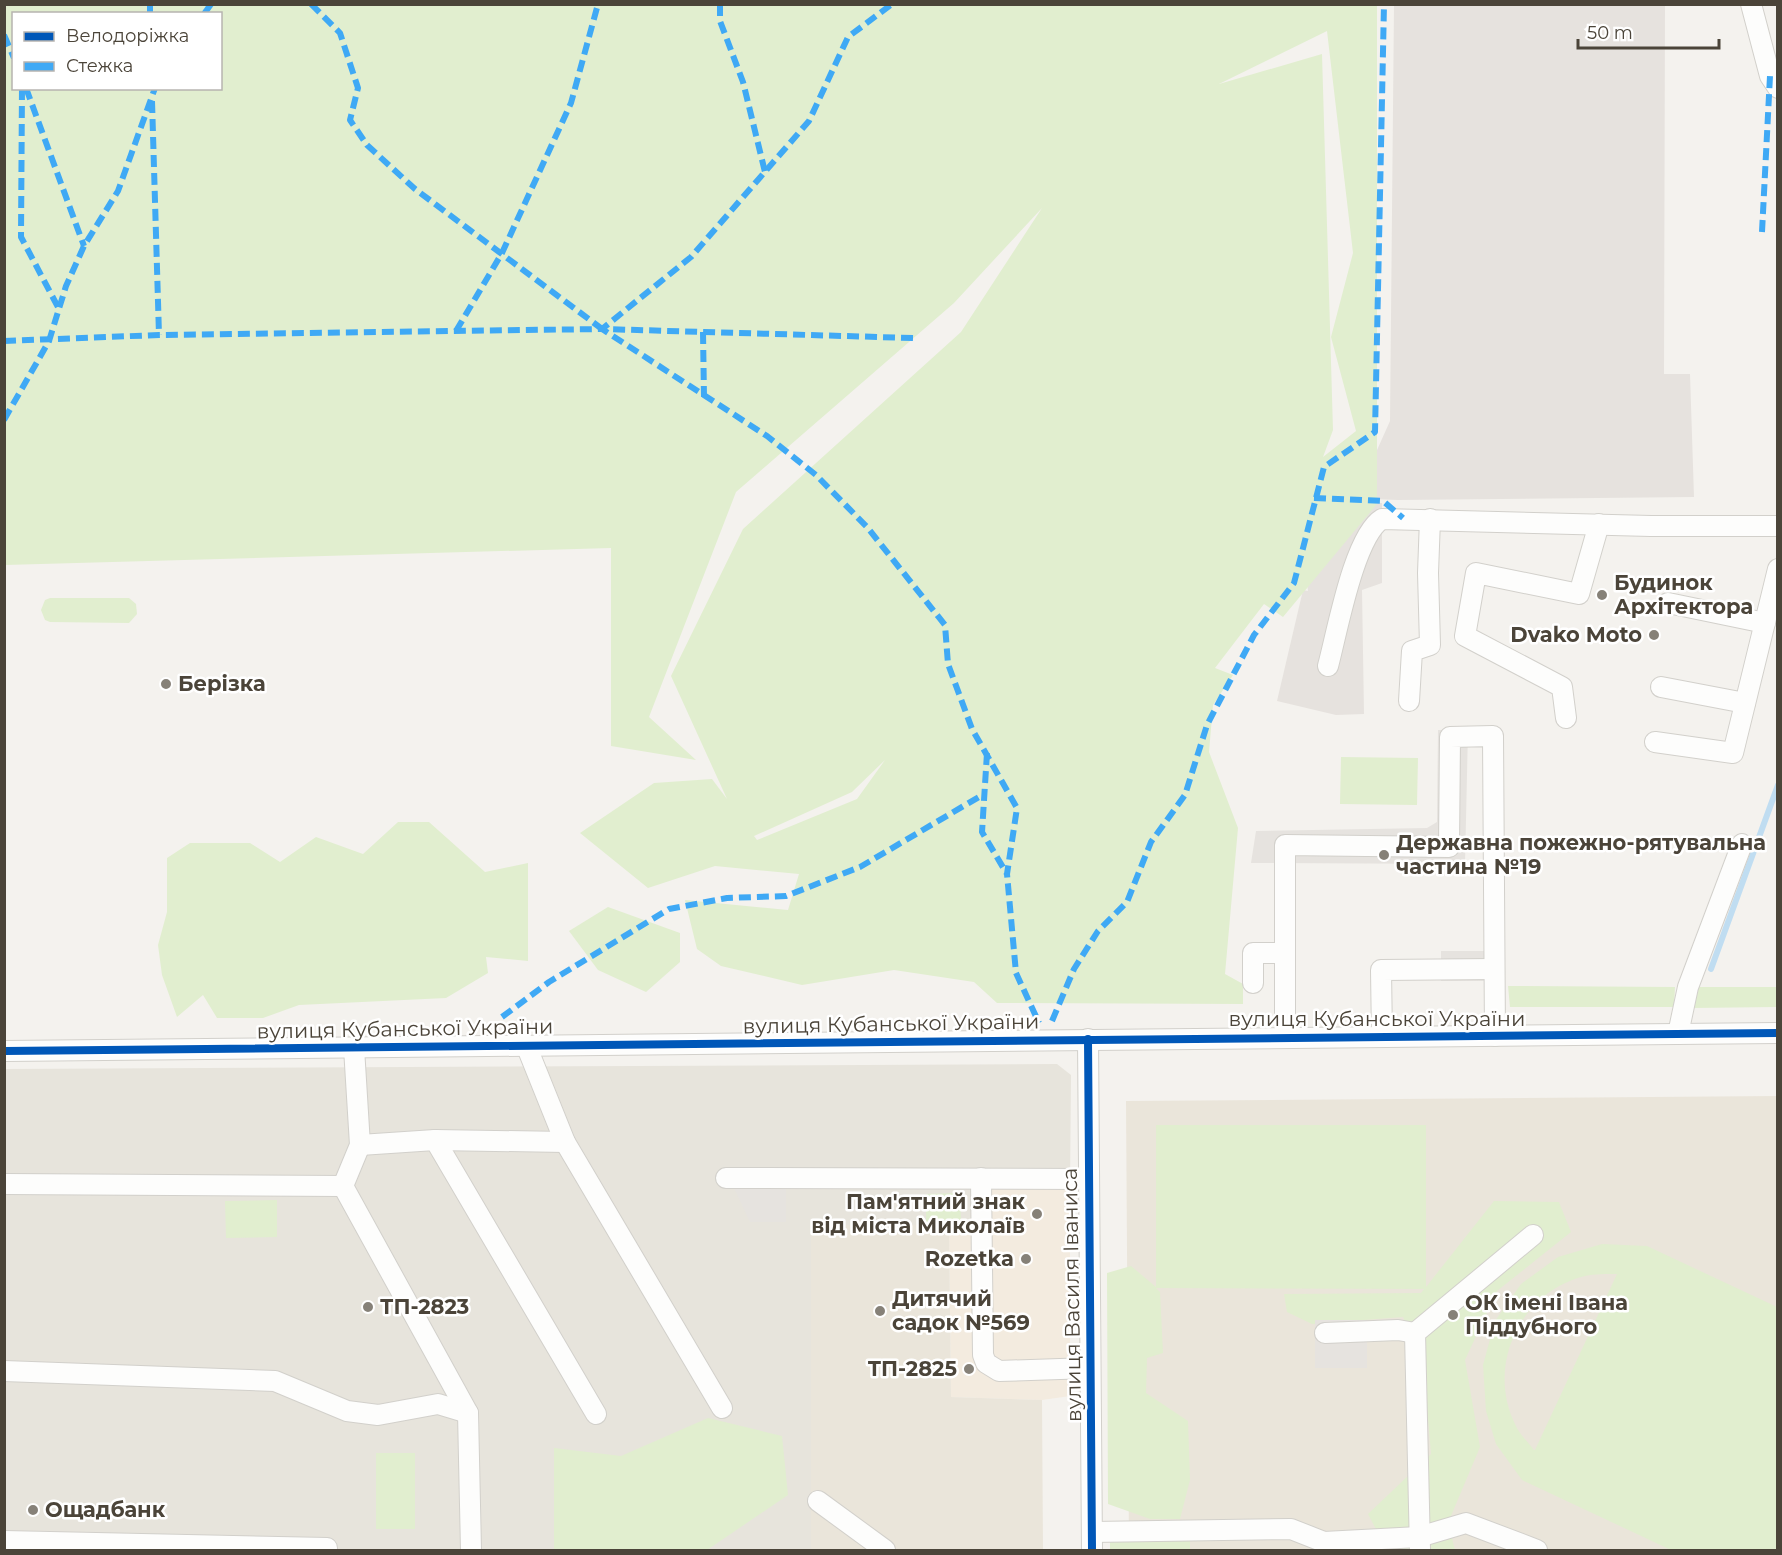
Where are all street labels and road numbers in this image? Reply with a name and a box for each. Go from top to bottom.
street label: вулиця Кубанської України [1229,1006,1525,1031]
street label: вулиця Кубанської України [742,1008,1040,1039]
street label: вулиця Кубанської України [256,1013,554,1044]
street label: вулиця Василя Іваниса [1057,1168,1086,1422]

